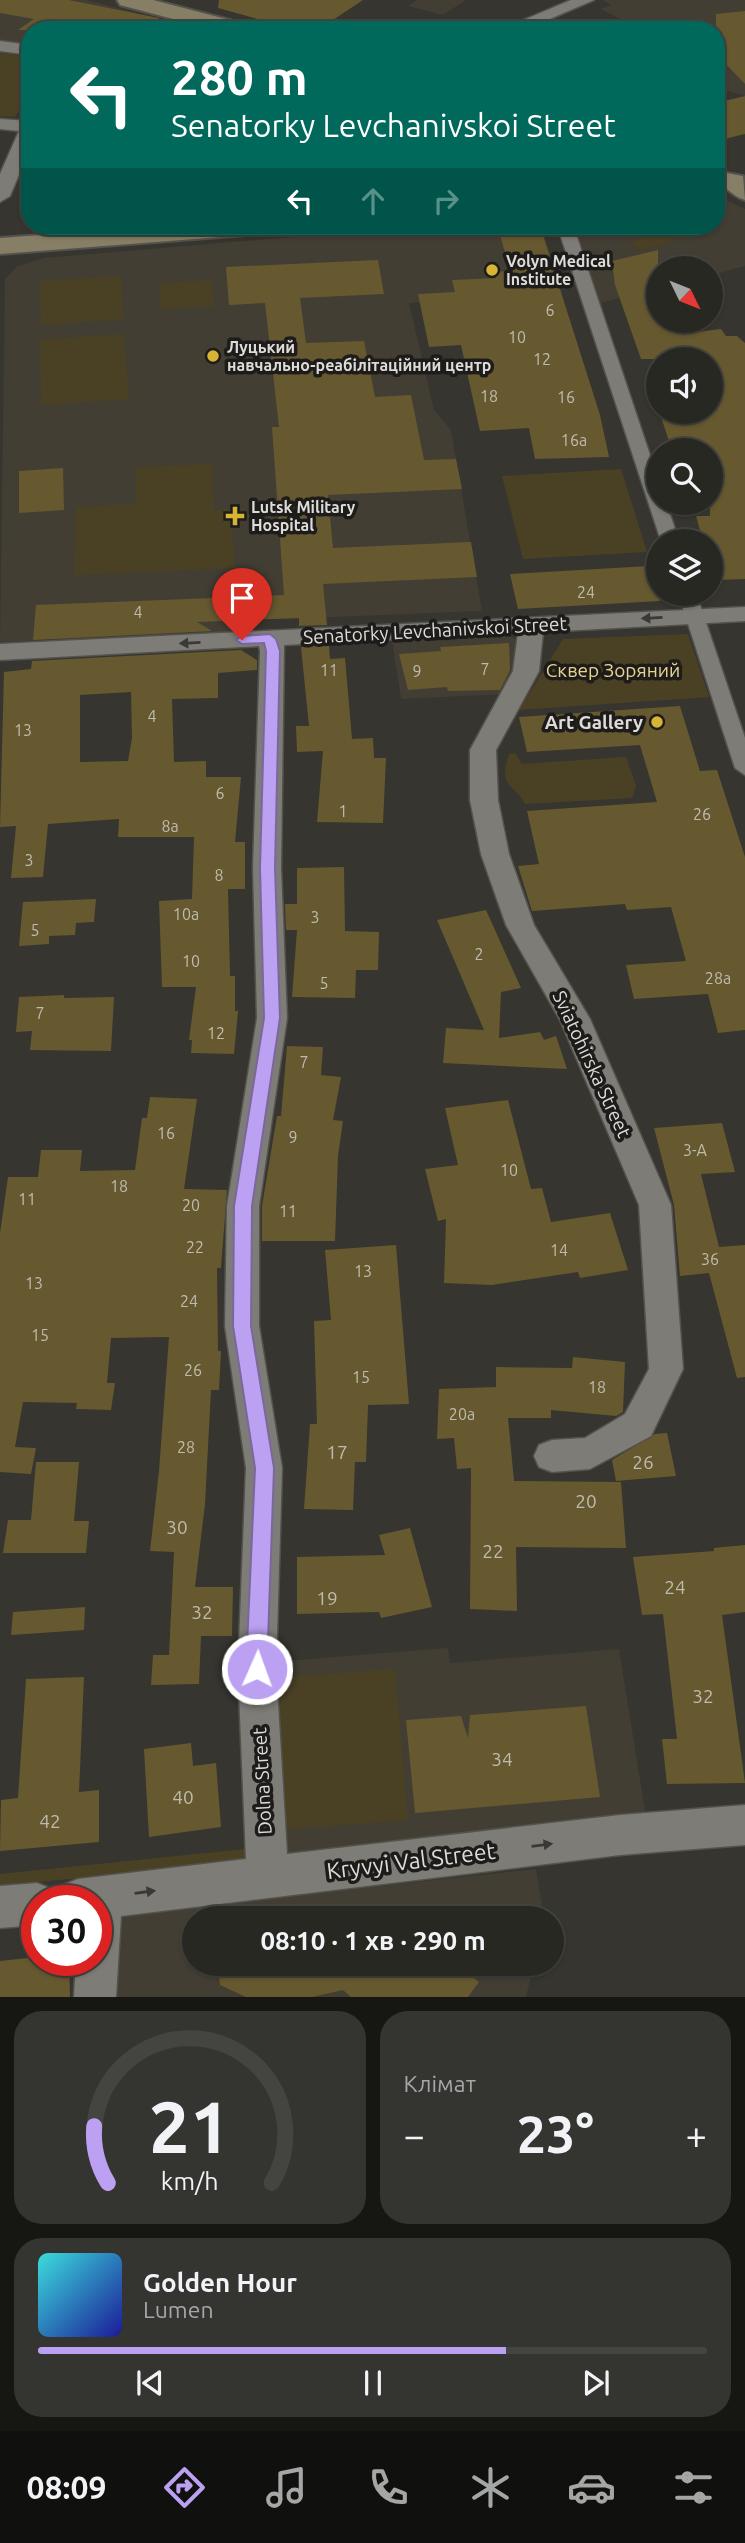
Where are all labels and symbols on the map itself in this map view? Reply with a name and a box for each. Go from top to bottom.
place label: Volyn Medical Institute [506,252,611,288]
north arrow [646,256,723,332]
marker: Volyn Medical Institute [484,262,500,278]
house number: 6 [545,301,555,319]
house number: 10 [508,328,526,346]
place label: Луцький навчально-реабілітаційний центр [227,338,491,374]
marker: Луцький навчально-реабілітаційний центр [205,348,221,364]
house number: 12 [533,350,551,368]
house number: 18 [480,387,498,405]
house number: 16 [557,388,575,406]
house number: 16а [561,431,587,449]
place label: Lutsk Military Hospital [251,498,356,534]
marker: Lutsk Military Hospital [225,506,245,526]
pin [212,568,272,640]
house number: 24 [577,583,595,601]
house number: 4 [133,603,143,621]
street label: Senatorky Levchanivskoi Street [303,612,568,648]
one-way arrow [641,613,663,624]
one-way arrow [179,637,201,648]
park label: Сквер Зоряний [546,659,680,681]
house number: 7 [480,660,490,678]
house number: 11 [320,661,338,679]
house number: 9 [412,662,422,680]
house number: 4 [147,707,157,725]
place label: Art Gallery [545,711,643,733]
marker: Art Gallery [649,714,665,730]
house number: 13 [14,721,32,739]
house number: 6 [215,784,225,802]
house number: 1 [338,802,348,820]
house number: 26 [693,805,711,823]
house number: 8а [161,817,179,835]
house number: 3 [24,851,34,869]
house number: 8 [214,866,224,884]
house number: 10а [173,905,199,923]
house number: 3 [310,908,320,926]
house number: 5 [30,921,40,939]
house number: 2 [474,945,484,963]
house number: 10 [182,952,200,970]
house number: 28а [705,969,731,987]
house number: 5 [319,974,329,992]
street label: Sviatohirska Street [548,987,636,1141]
house number: 7 [35,1004,45,1022]
house number: 12 [207,1024,225,1042]
house number: 7 [299,1053,309,1071]
house number: 16 [157,1124,175,1142]
house number: 9 [288,1128,298,1146]
house number: 3-А [683,1141,708,1159]
house number: 10 [500,1161,518,1179]
house number: 18 [110,1177,128,1195]
house number: 11 [18,1190,36,1208]
house number: 20 [182,1196,200,1214]
house number: 11 [279,1202,297,1220]
house number: 22 [186,1238,204,1256]
house number: 14 [550,1241,568,1259]
house number: 36 [701,1250,719,1268]
house number: 13 [354,1262,372,1280]
house number: 13 [25,1274,43,1292]
house number: 24 [180,1292,198,1310]
house number: 15 [31,1326,49,1344]
house number: 26 [184,1361,202,1379]
house number: 15 [352,1368,370,1386]
house number: 18 [588,1378,606,1396]
house number: 20а [449,1405,475,1423]
house number: 28 [177,1438,195,1456]
house number: 17 [326,1441,348,1463]
house number: 26 [632,1451,654,1473]
house number: 20 [575,1490,597,1512]
house number: 30 [166,1516,188,1538]
house number: 22 [482,1540,504,1562]
house number: 24 [664,1576,686,1598]
house number: 19 [316,1587,338,1609]
house number: 32 [191,1601,213,1623]
position arrow [220,1632,294,1706]
house number: 32 [692,1685,714,1707]
street label: Dolna Street [248,1726,276,1835]
house number: 34 [491,1748,513,1770]
house number: 40 [172,1786,194,1808]
house number: 42 [39,1810,61,1832]
street label: Kryvyi Val Street [325,1838,497,1883]
one-way arrow [531,1839,553,1850]
speed limit sign: 30 [21,1885,112,1976]
one-way arrow [135,1887,157,1898]

